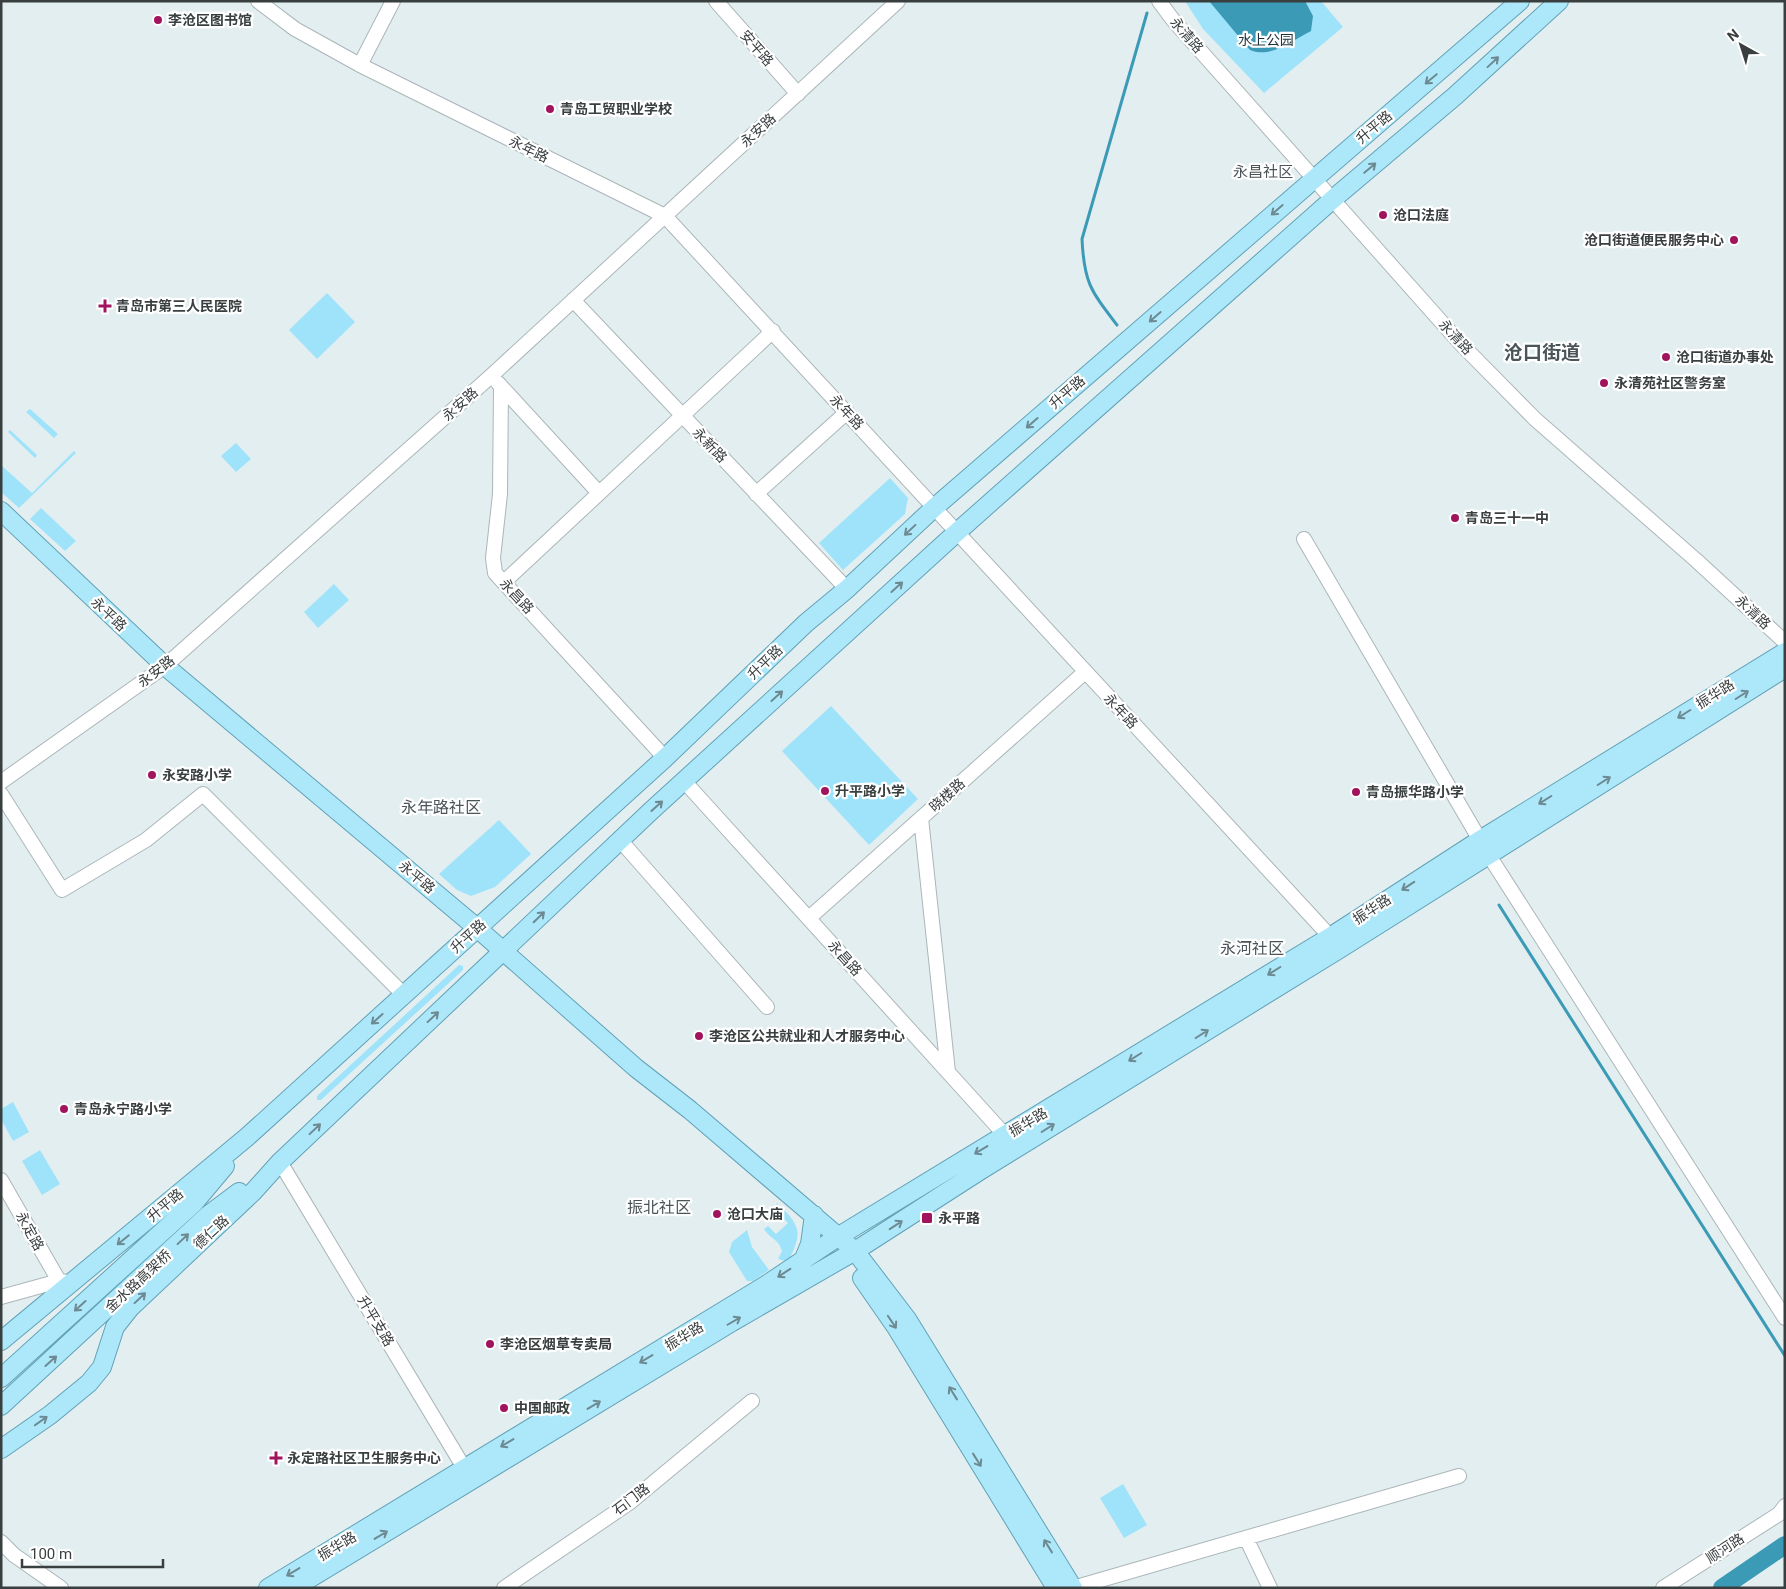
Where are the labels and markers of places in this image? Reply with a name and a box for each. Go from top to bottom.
place label: 李沧区图书馆 [168,12,252,28]
marker: 李沧区图书馆 [152,14,164,26]
place label: 青岛工贸职业学校 [560,101,672,117]
marker: 青岛工贸职业学校 [544,103,556,115]
place label: 沧口法庭 [1393,207,1449,223]
marker: 沧口法庭 [1377,209,1389,221]
place label: 沧口街道便民服务中心 [1584,232,1724,248]
marker: 沧口街道便民服务中心 [1728,234,1740,246]
place label: 青岛市第三人民医院 [116,298,242,314]
marker: 青岛市第三人民医院 [98,299,112,313]
place label: 沧口街道办事处 [1676,349,1774,365]
marker: 沧口街道办事处 [1660,351,1672,363]
place label: 永清苑社区警务室 [1614,375,1726,391]
marker: 永清苑社区警务室 [1598,377,1610,389]
place label: 青岛三十一中 [1465,510,1549,526]
marker: 青岛三十一中 [1449,512,1461,524]
place label: 永安路小学 [162,767,232,783]
marker: 永安路小学 [146,769,158,781]
place label: 升平路小学 [835,783,905,799]
place label: 青岛振华路小学 [1366,784,1464,800]
marker: 升平路小学 [819,785,831,797]
marker: 青岛振华路小学 [1350,786,1362,798]
place label: 李沧区公共就业和人才服务中心 [709,1028,905,1044]
marker: 李沧区公共就业和人才服务中心 [693,1030,705,1042]
place label: 青岛永宁路小学 [74,1101,172,1117]
marker: 青岛永宁路小学 [58,1103,70,1115]
place label: 沧口大庙 [727,1206,783,1222]
marker: 沧口大庙 [711,1208,723,1220]
place label: 永平路 [938,1210,980,1226]
marker: 永平路 [920,1211,934,1225]
place label: 李沧区烟草专卖局 [500,1336,612,1352]
marker: 李沧区烟草专卖局 [484,1338,496,1350]
place label: 中国邮政 [514,1400,570,1416]
marker: 中国邮政 [498,1402,510,1414]
place label: 永定路社区卫生服务中心 [287,1450,441,1466]
marker: 永定路社区卫生服务中心 [269,1451,283,1465]

